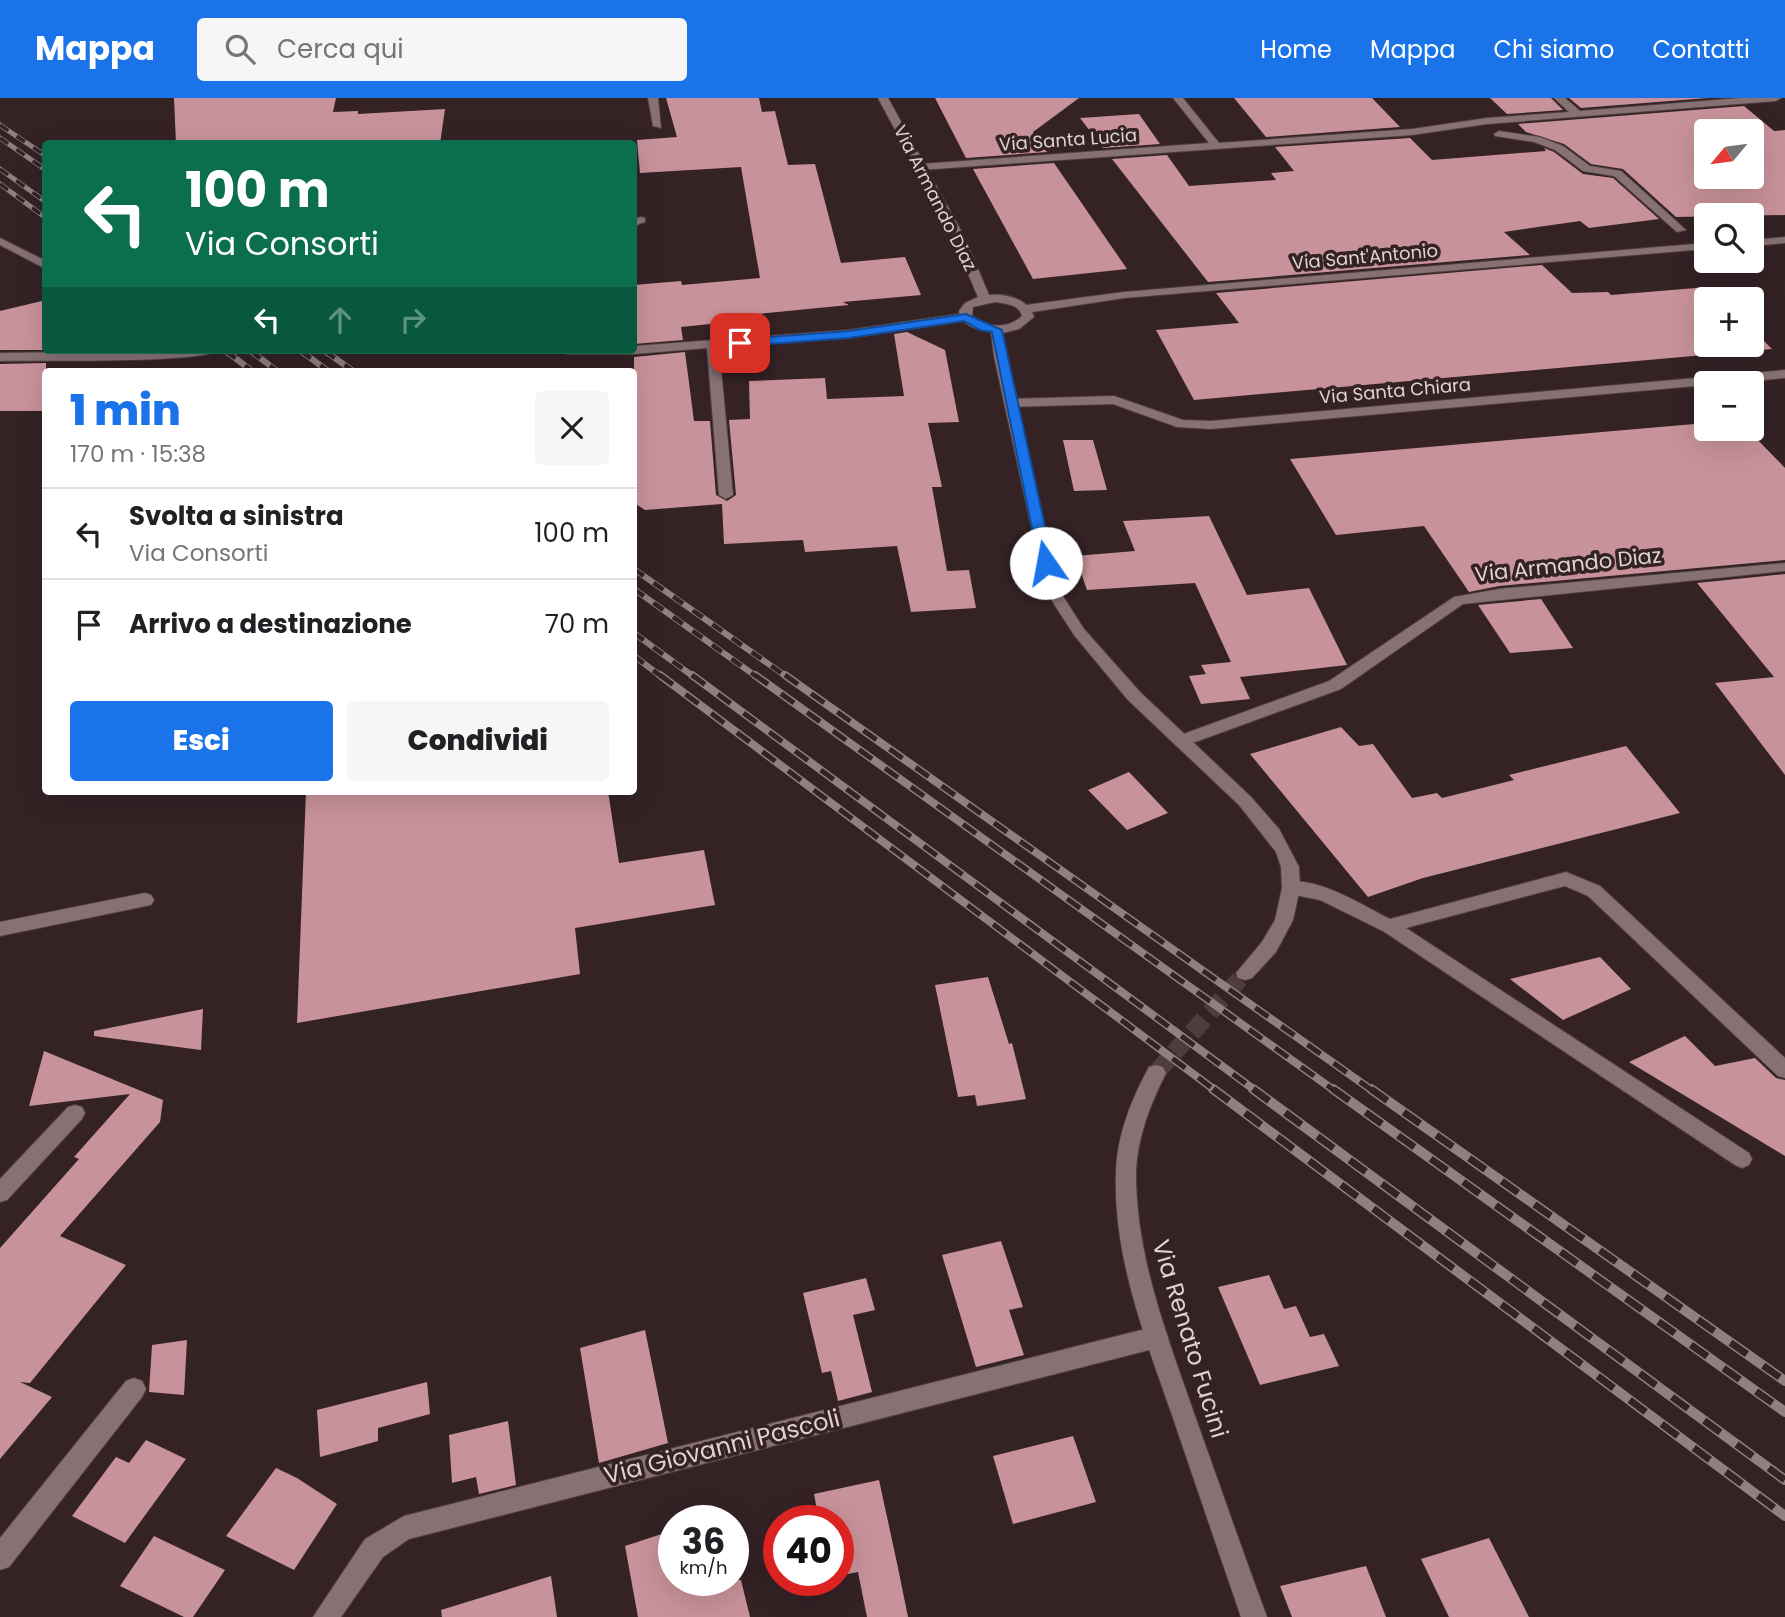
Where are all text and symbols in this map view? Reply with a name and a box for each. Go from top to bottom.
search box [197,18,687,81]
text: Mappa [35,25,155,72]
icon: search [221,30,259,68]
text: Cerca qui [277,31,404,67]
text: Home [1260,33,1332,66]
text: Mappa [1370,33,1455,66]
text: Chi siamo [1493,33,1614,66]
text: Contatti [1652,33,1750,66]
north arrow [1694,119,1764,189]
map controls [1694,119,1764,441]
street label: Via Armando Diaz [888,121,983,275]
street label: Via Santa Lucia [998,122,1138,157]
text: 100 m [185,156,330,224]
icon: left [70,168,161,259]
button: search [1694,203,1764,273]
text: Via Consorti [185,221,379,266]
street label: Via Sant'Antonio [1291,238,1439,275]
button: + [1694,287,1764,357]
icon: left [248,301,286,339]
icon: ahead [321,301,359,339]
icon: right [394,301,432,339]
pin [710,313,770,373]
icon: arrive [721,324,759,362]
street label: Via Santa Chiara [1318,371,1472,410]
button: − [1694,371,1764,441]
text: 1 min [70,381,181,440]
button: close [535,391,609,465]
text: 170 m · 15:38 [70,438,206,470]
text: Svolta a sinistra [129,498,344,534]
icon: left [70,515,108,553]
text: 100 m [534,515,609,551]
position arrow [1009,526,1083,600]
text: Via Consorti [129,537,268,569]
street label: Via Armando Diaz [1473,540,1663,589]
icon: arrive [70,606,108,644]
text: Arrivo a destinazione [129,606,412,642]
text: 70 m [545,606,609,642]
button: Esci [70,701,333,781]
button: Condividi [347,701,609,781]
street label: Via Renato Fucini [1145,1236,1236,1442]
street label: Via Giovanni Pascoli [601,1401,843,1492]
speed limit sign: 40 [763,1505,854,1596]
text: 36 [682,1517,725,1566]
text: km/h [680,1555,727,1580]

